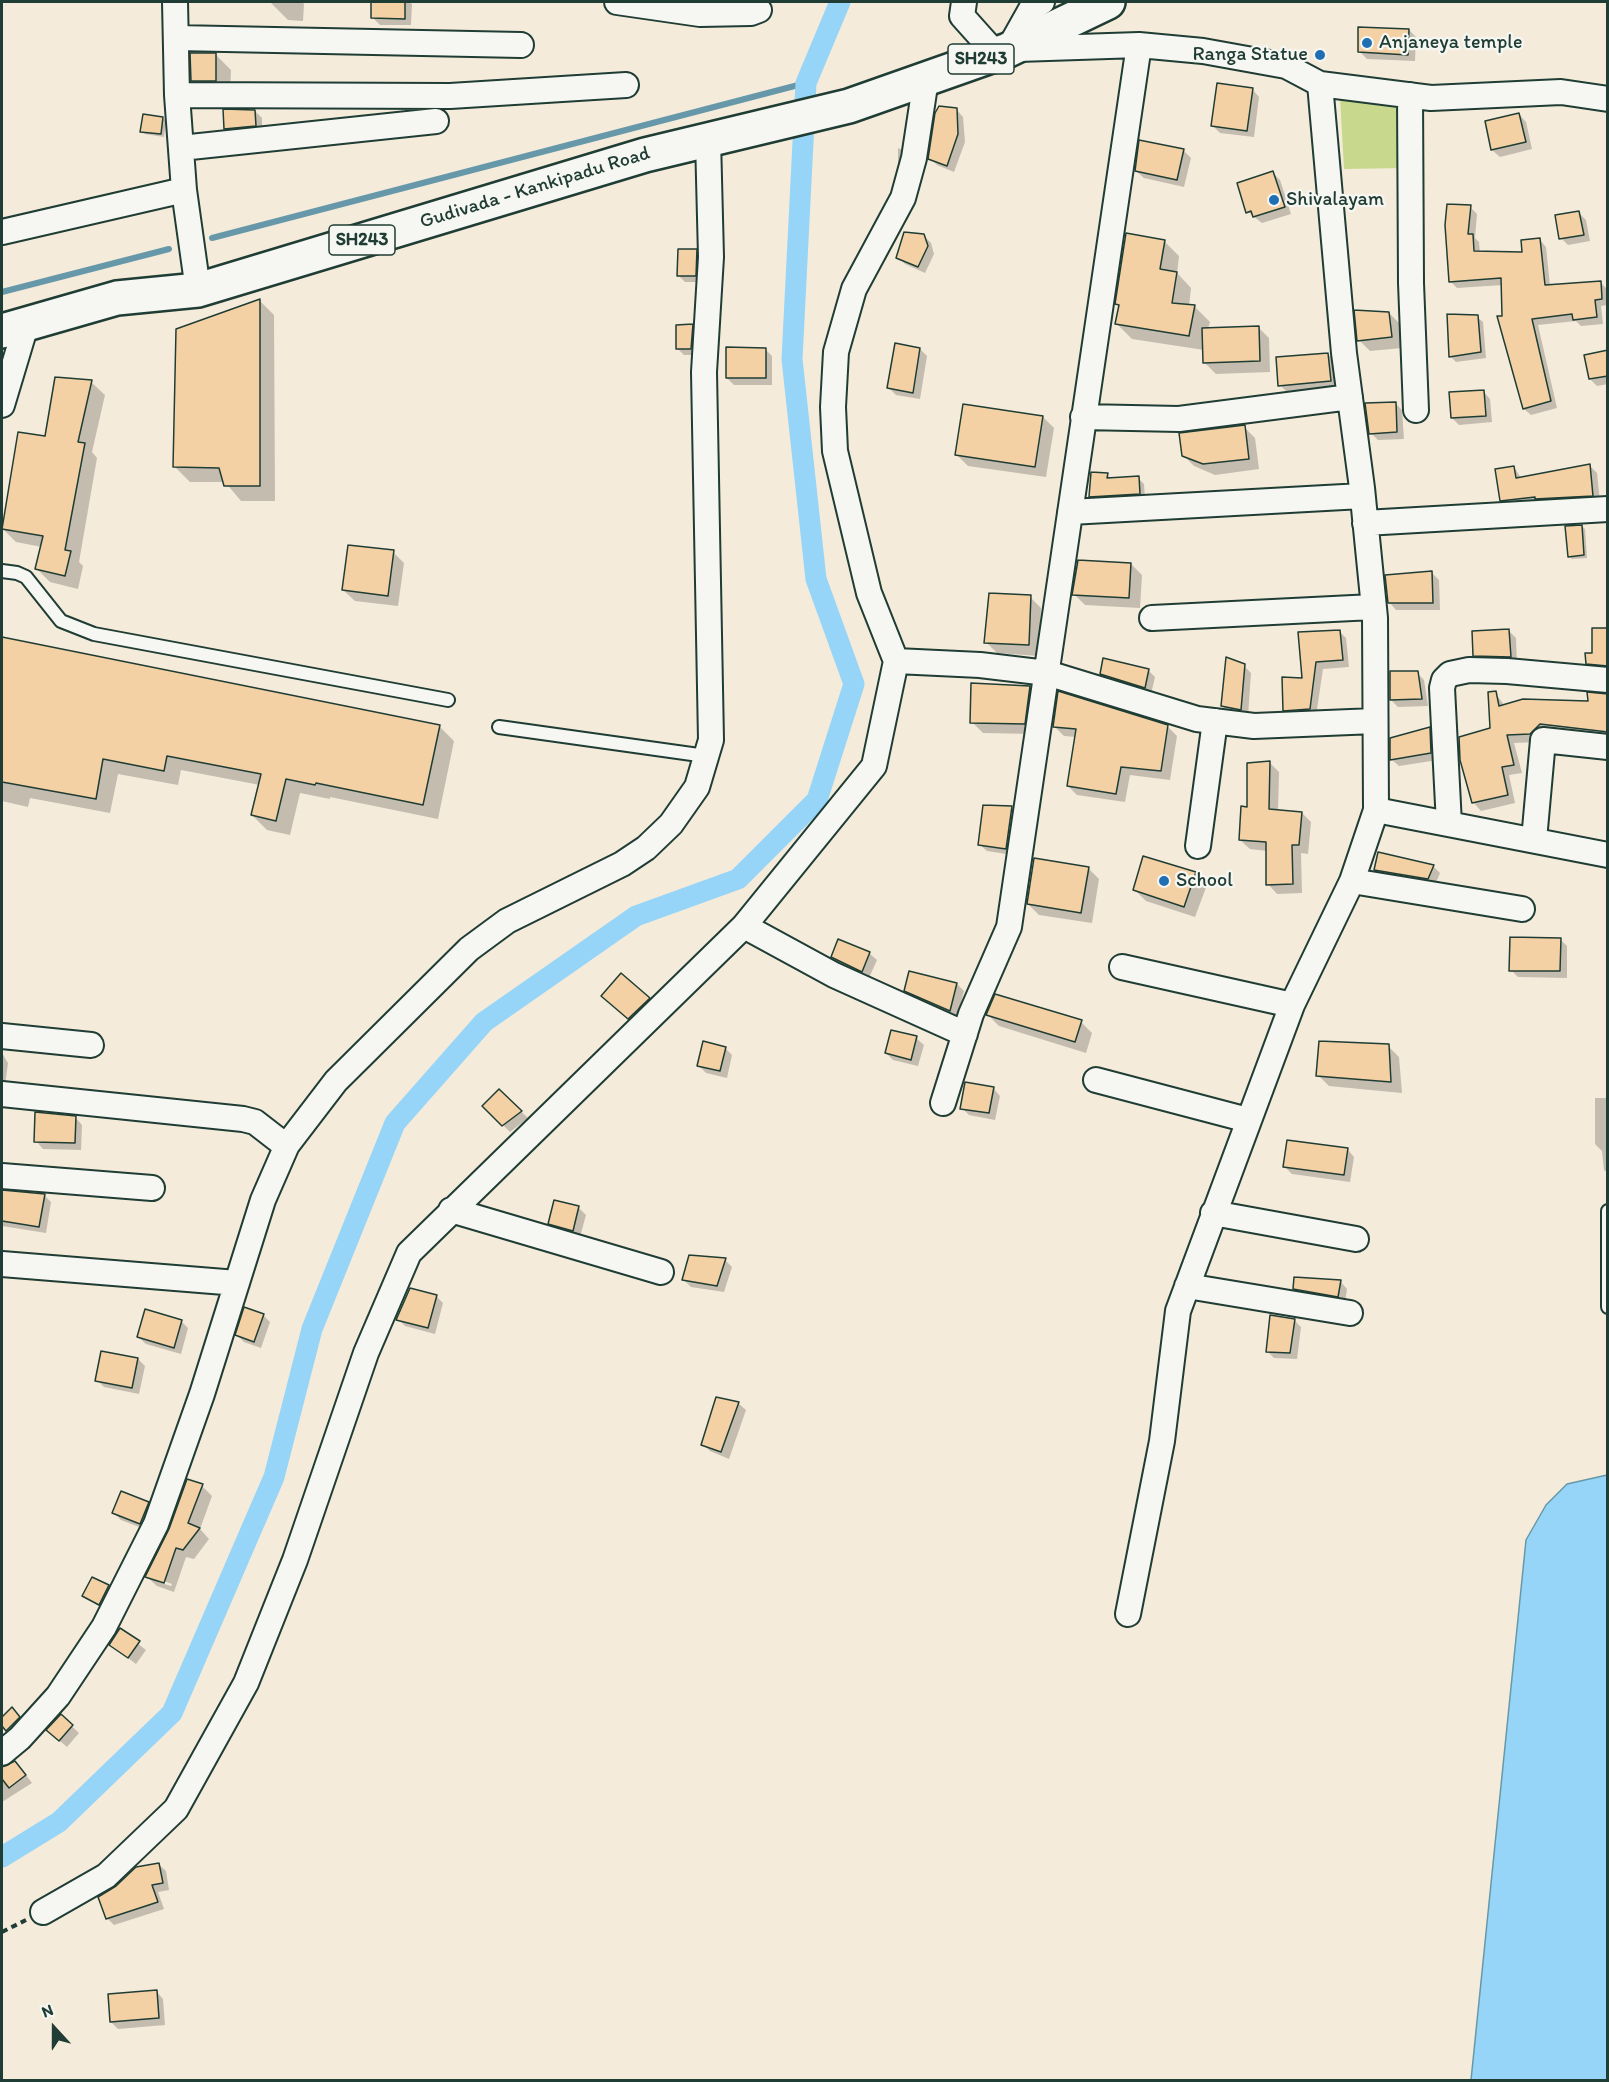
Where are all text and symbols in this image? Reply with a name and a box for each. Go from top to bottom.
place label: Anjaneya temple [1379,31,1522,55]
marker: Anjaneya temple [1360,36,1374,50]
place label: Ranga Statue [1192,43,1308,67]
road number: SH243 [948,44,1014,74]
marker: Ranga Statue [1313,48,1327,62]
street label: Gudivada - Kankipadu Road [417,142,653,234]
place label: Shivalayam [1286,188,1384,212]
marker: Shivalayam [1267,193,1281,207]
road number: SH243 [329,225,395,255]
place label: School [1176,869,1233,893]
marker: School [1157,874,1171,888]
north arrow [24,1998,84,2058]
text: N [39,2000,56,2022]

